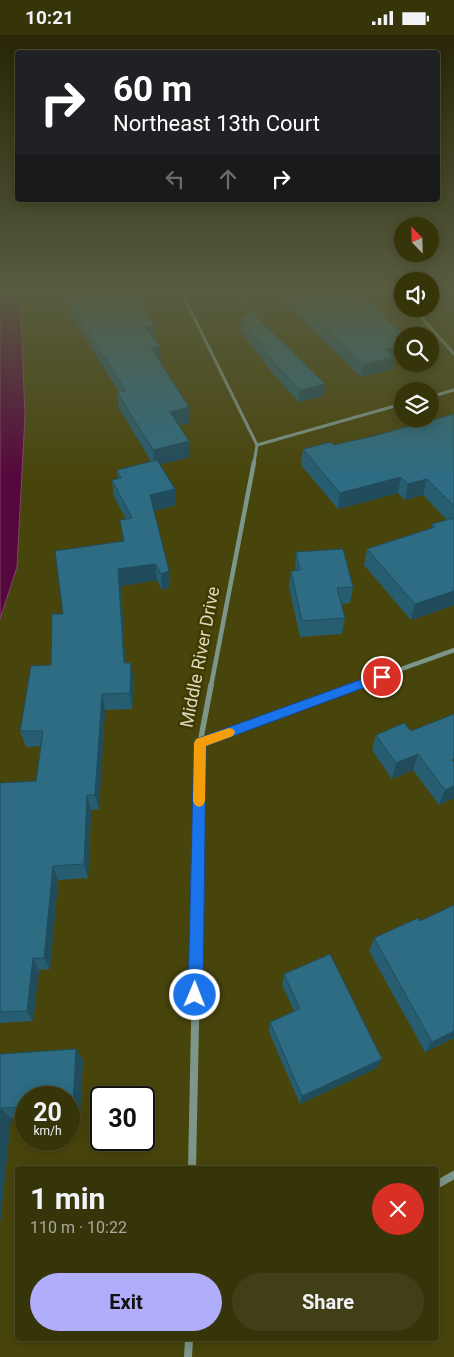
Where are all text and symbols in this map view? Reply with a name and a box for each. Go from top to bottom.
text: 10:21 [25,6,74,29]
text: 60 m [113,69,192,110]
icon: right [30,70,95,135]
text: Northeast 13th Court [113,111,320,136]
icon: left [161,165,189,193]
icon: ahead [214,165,242,193]
icon: right [267,165,295,193]
north arrow [394,217,439,263]
map controls [394,217,439,427]
button: sound [394,272,439,317]
button: search [394,327,439,372]
button: layers [394,382,439,427]
street label: Middle River Drive [176,585,223,729]
pin [361,656,403,698]
icon: arrive [368,663,396,691]
position arrow [168,968,220,1020]
speed limit sign: 30 [90,1086,155,1151]
text: 20 [33,1098,62,1127]
text: km/h [33,1124,62,1138]
text: 1 min [30,1181,105,1216]
button: close [372,1183,424,1235]
text: 110 m · 10:22 [30,1218,127,1237]
button: Exit [30,1273,222,1331]
button: Share [232,1273,424,1331]

